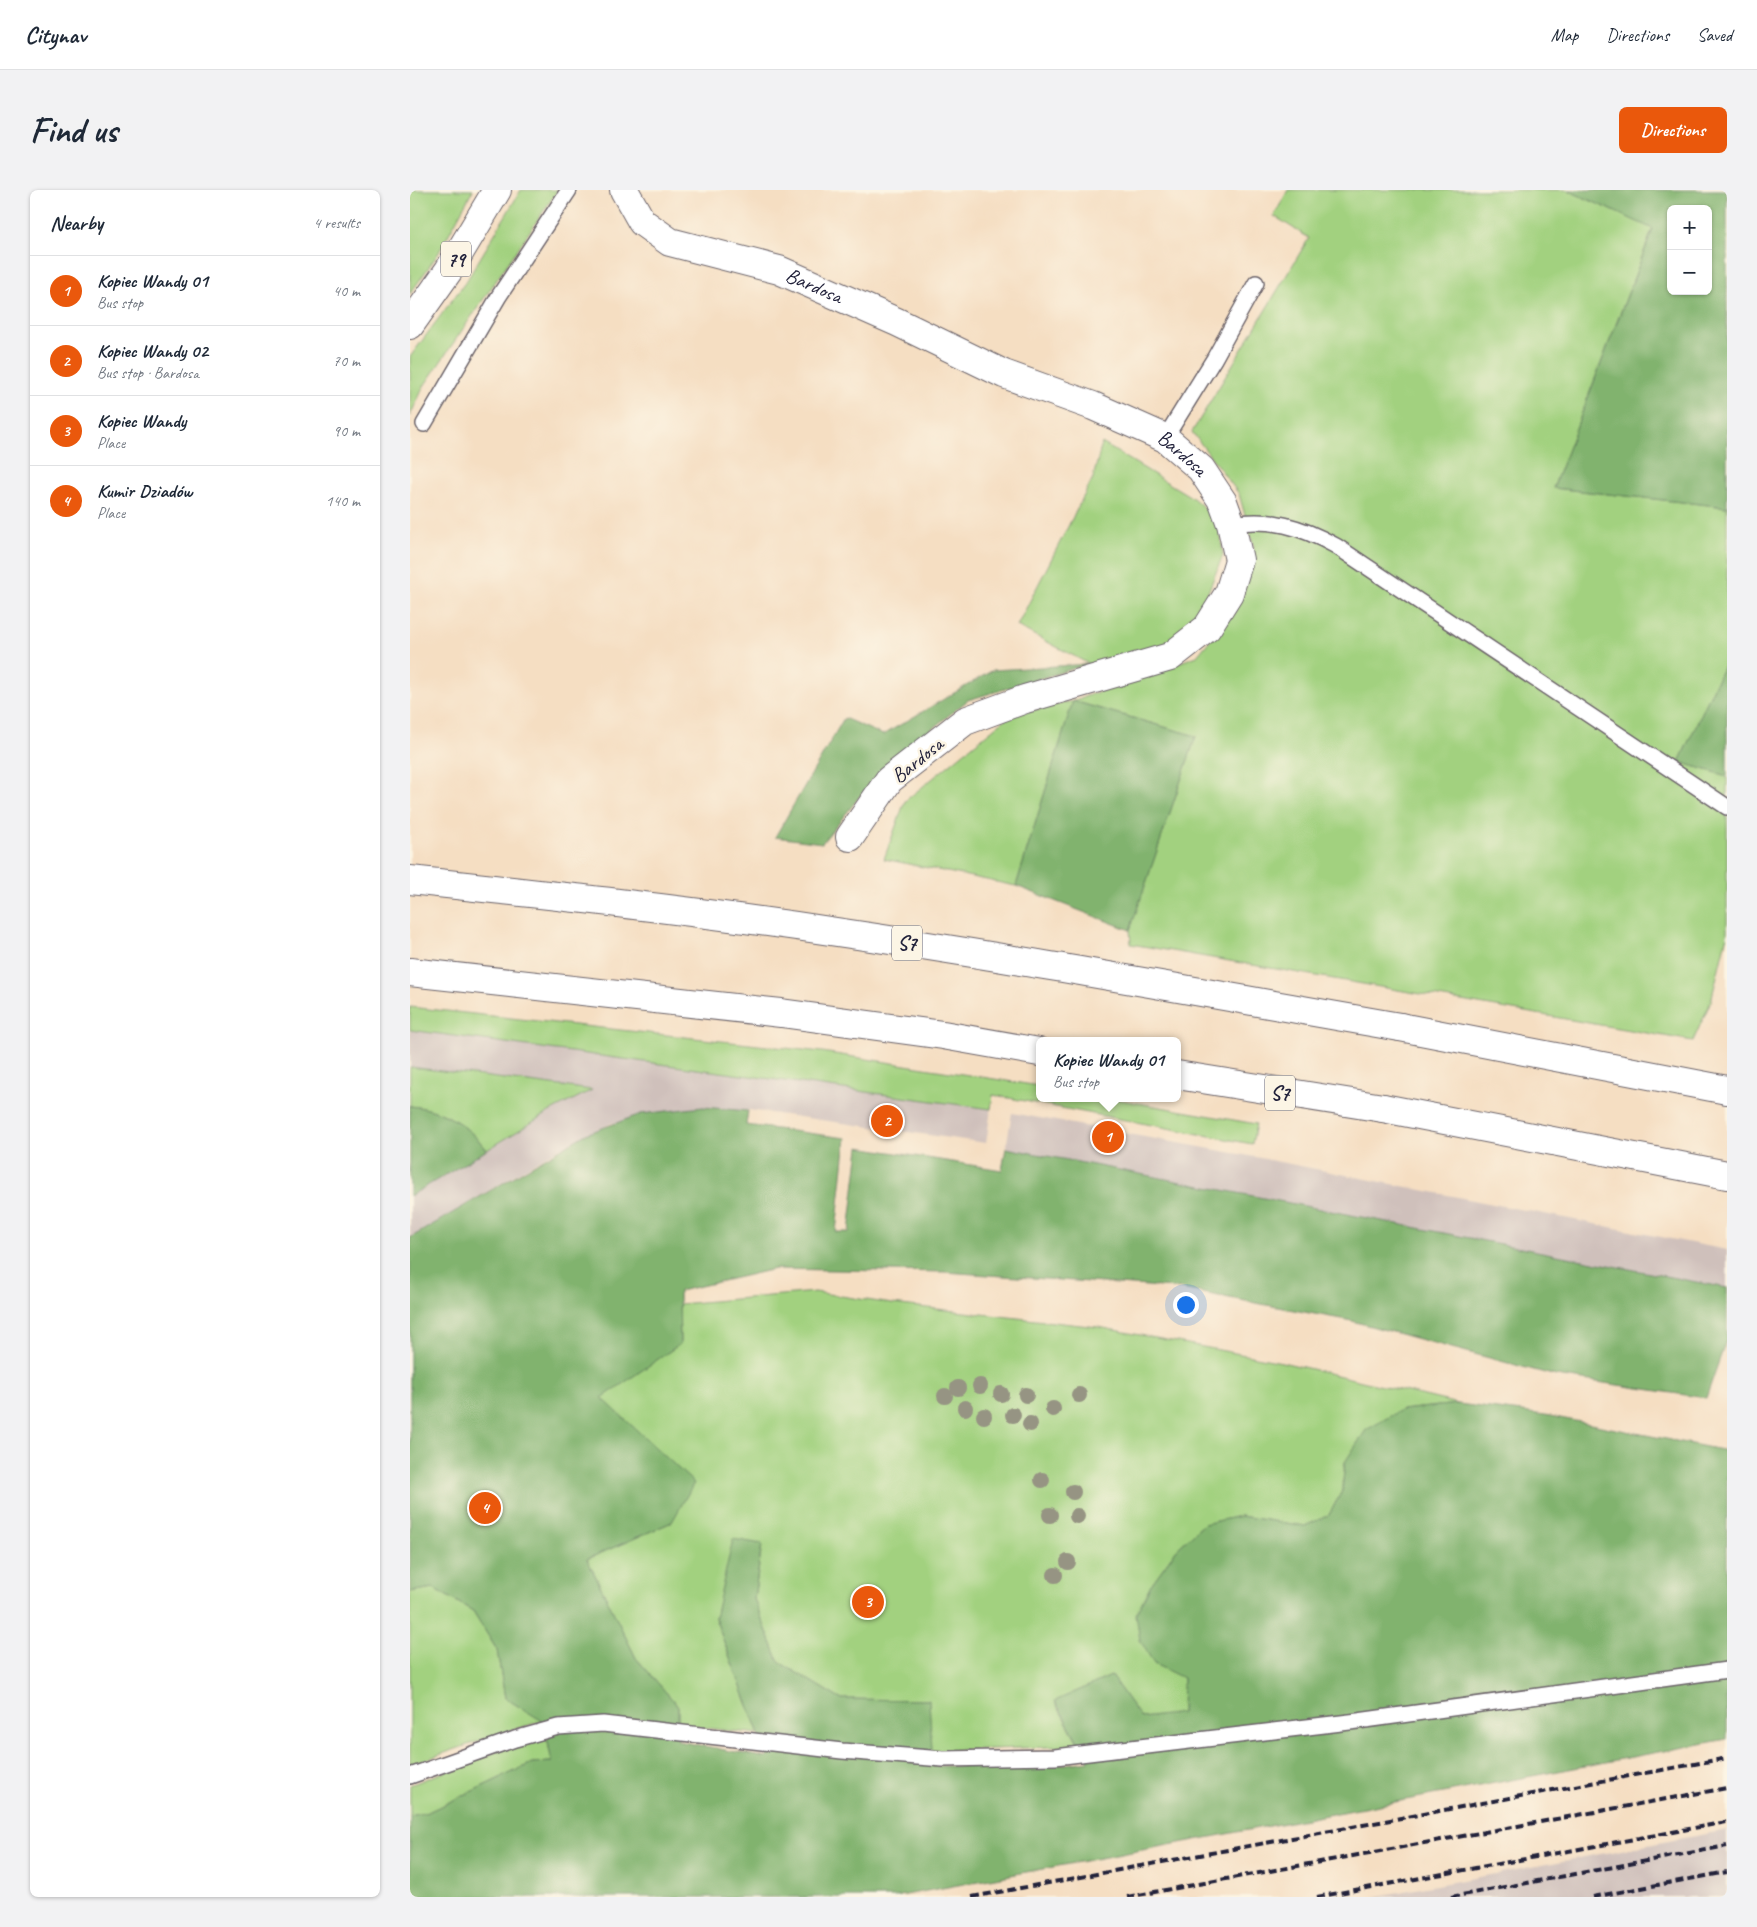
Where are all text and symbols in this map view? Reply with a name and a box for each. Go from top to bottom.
text: Citynav [25,20,86,50]
text: Map [1551,24,1578,46]
text: Directions [1606,24,1669,46]
text: Saved [1697,24,1732,46]
button: Directions [1619,107,1727,153]
text: Find us [30,108,117,153]
map controls [1667,205,1712,295]
button: + [1667,205,1712,250]
text: Nearby [50,210,103,236]
text: 4 results [313,213,360,233]
road number: 79 [441,242,471,276]
button: − [1667,250,1712,295]
street label: Bardosa [782,262,849,310]
text: Kopiec Wandy 01 [97,269,208,293]
text: 1 [62,281,70,301]
text: 40 m [333,281,360,301]
text: Bus stop [97,293,143,313]
text: Kopiec Wandy 02 [97,339,208,363]
text: 2 [62,351,70,371]
text: 70 m [333,351,360,371]
text: Bus stop · Bardosa [97,363,199,383]
text: Kopiec Wandy [97,409,186,433]
text: 3 [62,421,70,441]
text: 90 m [333,421,360,441]
street label: Bardosa [1154,423,1216,482]
text: Place [97,433,125,453]
text: Kumir Dziadów [97,479,192,503]
text: 4 [62,491,70,511]
text: 140 m [326,491,360,511]
text: Place [97,503,125,523]
street label: Bardosa [886,730,950,789]
road number: S7 [892,926,922,960]
popup [1036,1037,1181,1102]
text: Kopiec Wandy 01 [1053,1048,1164,1072]
text: Bus stop [1053,1072,1099,1092]
road number: S7 [1265,1076,1295,1110]
pin: 2 [871,1102,903,1140]
pin: 1 [1092,1118,1124,1156]
your location [1173,1292,1199,1318]
pin: 4 [469,1489,501,1527]
pin: 3 [852,1583,884,1621]

